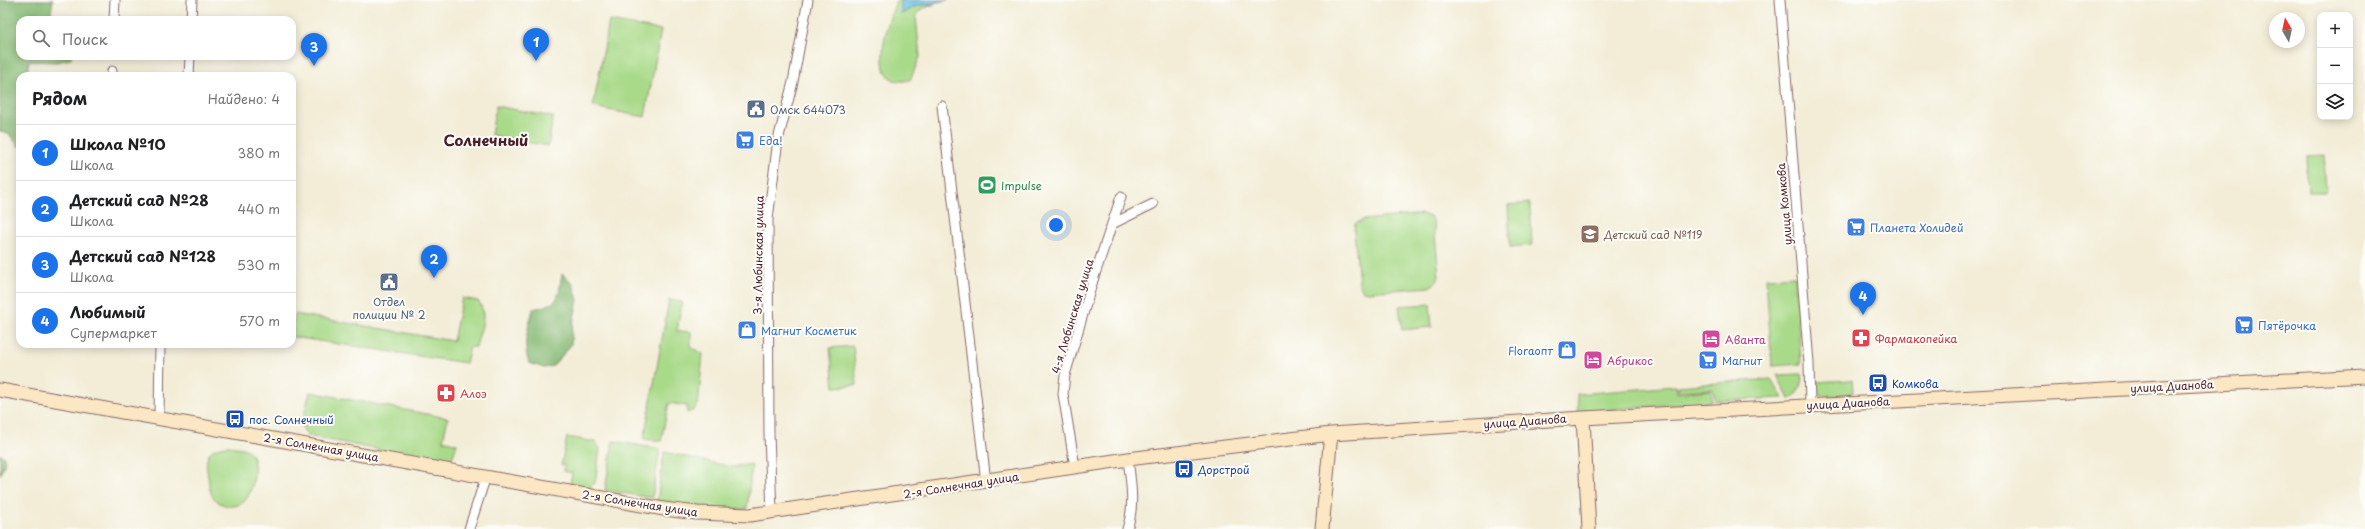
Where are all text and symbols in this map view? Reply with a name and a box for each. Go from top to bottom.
north arrow [2269,12,2305,48]
map controls [2317,12,2353,120]
button: + [2317,12,2353,48]
search box [16,16,296,60]
icon: search [30,27,52,49]
text: Поиск [62,27,108,50]
pin: 1 [523,28,549,61]
pin: 3 [301,33,327,66]
button: − [2317,48,2353,84]
button: layers [2317,84,2353,120]
text: Рядом [32,85,87,111]
text: Найдено: 4 [208,89,280,108]
public building icon: Омск 644073 [745,98,767,120]
place label: Омск 644073 [770,101,846,118]
district label: Солнечный [443,128,529,151]
supermarket icon: Еда! [734,129,756,151]
text: Школа №10 [70,132,166,155]
place label: Еда! [759,132,783,149]
text: 1 [42,143,48,162]
text: 380 m [237,143,280,162]
text: Школа [70,155,114,174]
street label: улица Комкова [1772,162,1796,246]
sports icon: Impulse [976,174,998,196]
place label: Impulse [1001,177,1042,194]
text: Детский сад №28 [70,188,209,211]
street label: 3-я Любинская улица [748,195,768,315]
text: 2 [40,199,50,218]
text: 440 m [237,199,280,218]
text: Школа [70,211,114,230]
your location [1046,215,1066,235]
supermarket icon: Планета Холидей [1845,216,1867,238]
place label: Планета Холидей [1870,219,1963,236]
school or university icon: Детский сад №119 [1579,223,1601,245]
place label: Детский сад №119 [1603,226,1702,243]
text: Детский сад №128 [70,244,216,267]
pin: 2 [421,245,447,278]
text: 3 [41,255,49,274]
text: 530 m [237,255,280,274]
street label: 4-я Любинская улица [1046,256,1098,375]
text: Школа [70,267,114,286]
public building icon: Отдел полиции № 2 [378,271,400,293]
pin: 4 [1850,282,1876,315]
place label: Отдел полиции № 2 [352,293,426,323]
text: Любимый [70,300,146,323]
text: 4 [41,311,49,330]
text: 570 m [239,311,280,330]
supermarket icon: Пятёрочка [2233,314,2255,336]
place label: Пятёрочка [2258,317,2316,334]
shop icon: Магнит Косметик [736,319,758,341]
place label: Магнит Косметик [761,322,857,339]
text: Супермаркет [70,323,157,342]
pharmacy icon: Фармакопейка [1850,327,1872,349]
hotel icon: Аванта [1700,328,1722,350]
place label: Фармакопейка [1875,330,1958,347]
place label: Аванта [1725,331,1766,348]
shop icon: Floraопт [1556,339,1578,361]
place label: Floraопт [1508,342,1554,359]
hotel icon: Абрикос [1582,349,1604,371]
supermarket icon: Магнит [1697,349,1719,371]
place label: Абрикос [1607,352,1653,369]
place label: Магнит [1722,352,1763,369]
bus stop icon: Комкова [1867,372,1889,394]
place label: Комкова [1892,375,1939,392]
street label: улица Дианова [2130,375,2214,397]
pharmacy icon: Алоэ [435,382,457,404]
place label: Алоэ [460,385,487,402]
street label: улица Дианова [1806,392,1890,414]
bus stop icon: пос. Солнечный [224,408,246,430]
street label: улица Дианова [1483,410,1567,432]
place label: пос. Солнечный [249,411,334,428]
street label: 2-я Солнечная улица [262,428,380,466]
bus stop icon: Дорстрой [1173,458,1195,480]
place label: Дорстрой [1197,461,1249,478]
street label: 2-я Солнечная улица [902,467,1020,503]
street label: 2-я Солнечная улица [581,485,699,521]

